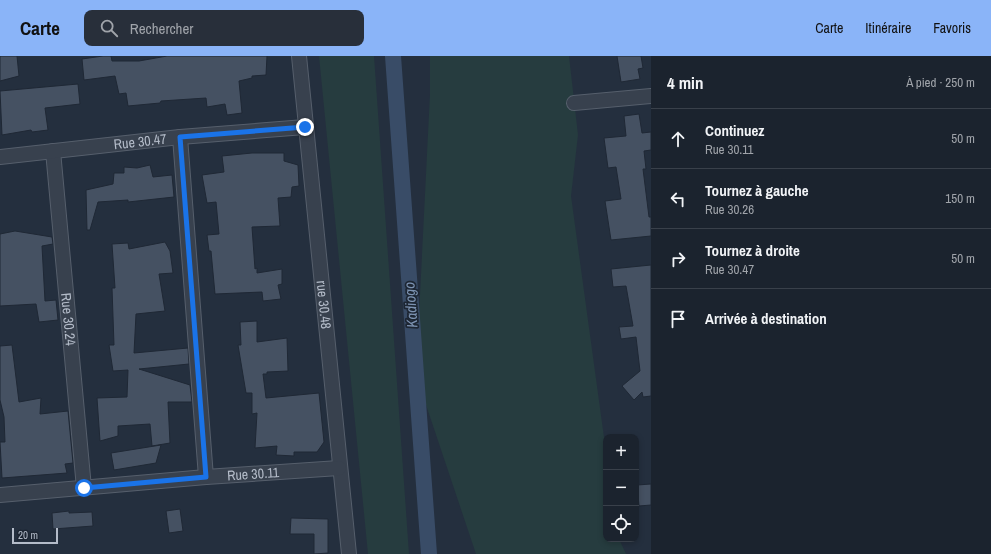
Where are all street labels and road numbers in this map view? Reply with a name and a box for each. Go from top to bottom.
street label: Rue 30.47 [113,130,167,153]
street label: rue 30.48 [313,280,335,330]
street label: Rue 30.24 [57,292,80,347]
street label: Rue 30.11 [226,463,280,485]

